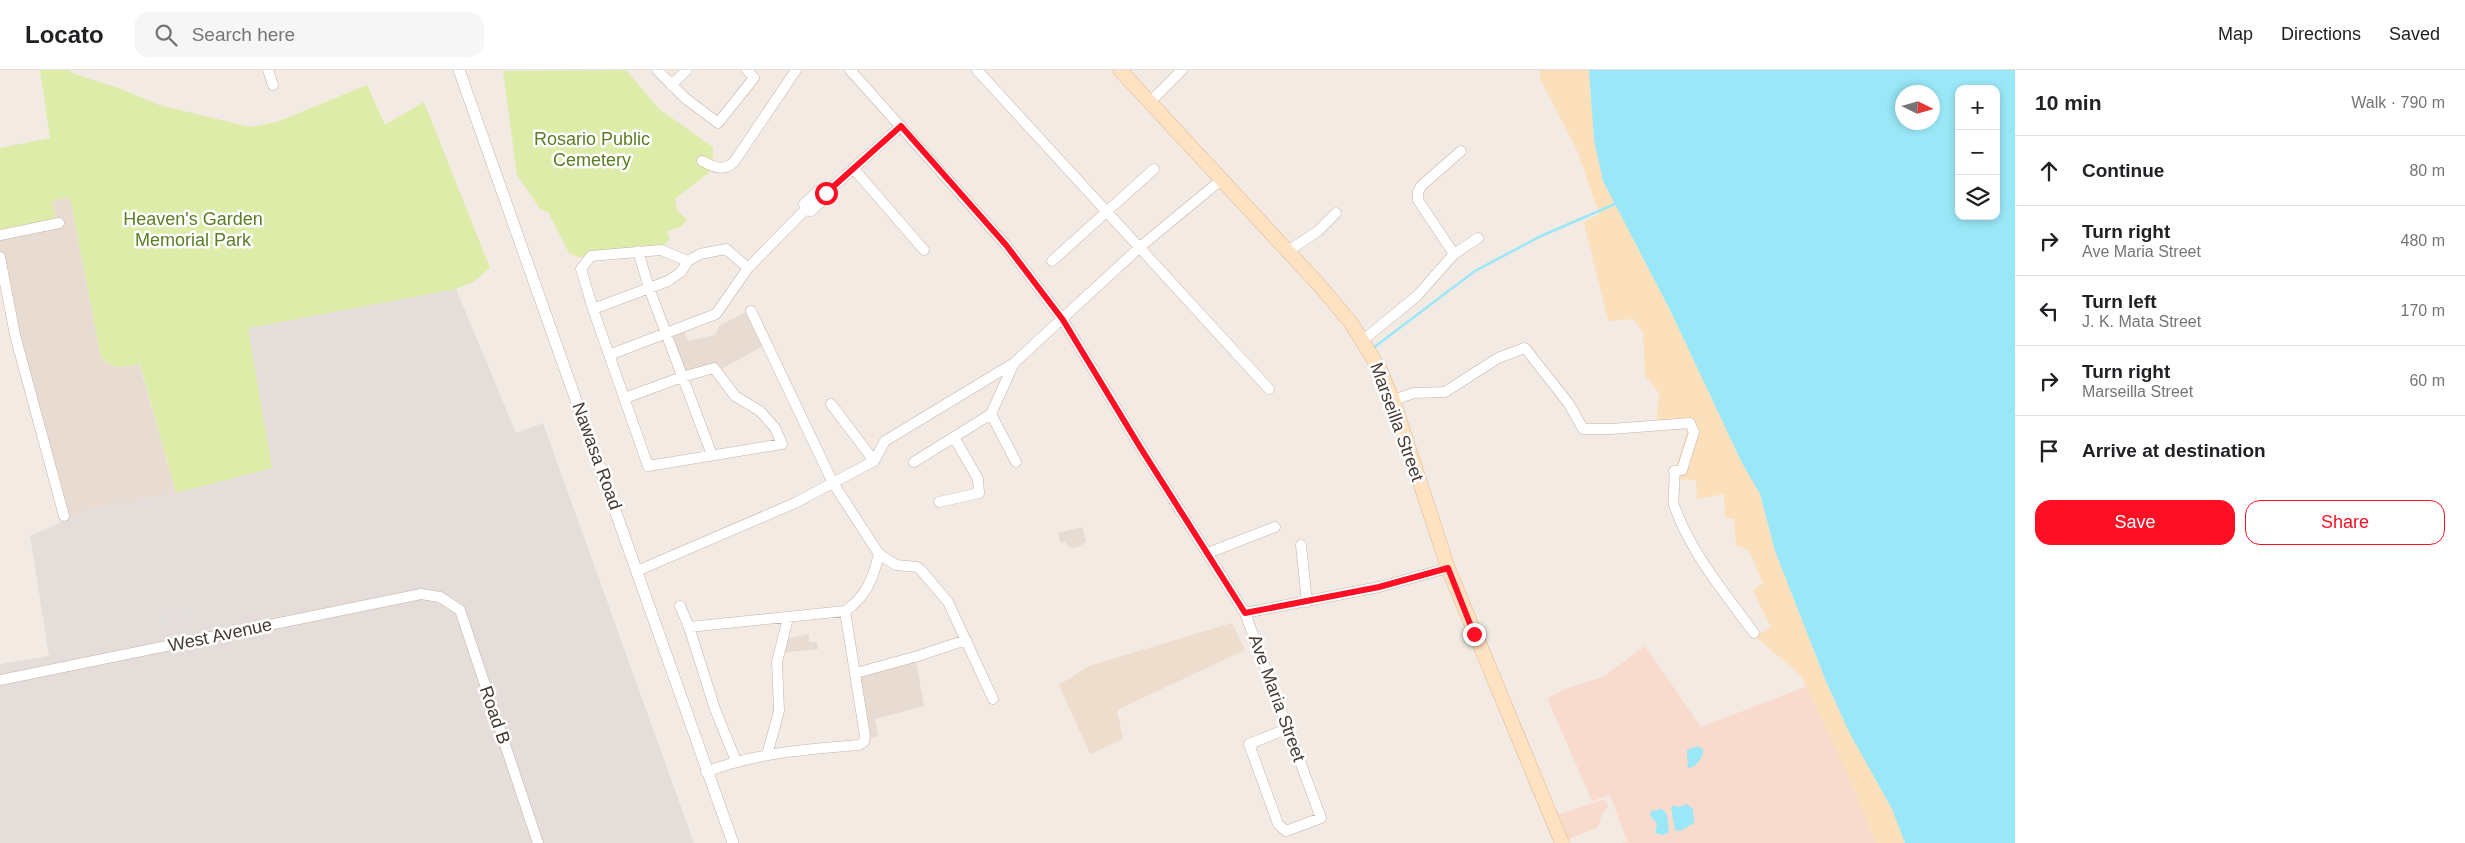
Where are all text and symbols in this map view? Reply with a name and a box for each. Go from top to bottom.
search box [134,12,484,57]
text: Locato [25,21,104,48]
icon: search [152,21,180,49]
text: Search here [192,24,295,45]
text: Map [2218,24,2253,44]
text: Directions [2281,24,2361,44]
text: Saved [2389,24,2440,44]
north arrow [1895,85,1940,130]
map controls [1955,85,2000,220]
button: + [1955,85,2000,130]
text: 10 min [2035,91,2102,114]
text: Walk · 790 m [2351,94,2445,111]
park label: Rosario Public Cemetery [534,129,650,170]
button: − [1955,130,2000,175]
icon: ahead [2035,157,2063,185]
text: Continue [2082,160,2164,181]
text: 80 m [2409,162,2445,179]
button: layers [1955,175,2000,220]
route start [815,182,838,205]
park label: Heaven's Garden Memorial Park [123,209,263,250]
text: Turn right [2082,221,2170,242]
icon: right [2035,227,2063,255]
text: 480 m [2401,232,2445,249]
text: Ave Maria Street [2082,243,2201,260]
text: Turn left [2082,291,2157,312]
icon: left [2035,297,2063,325]
text: 170 m [2401,302,2445,319]
text: J. K. Mata Street [2082,313,2201,330]
street label: Marseilla Street [1366,360,1428,484]
text: Turn right [2082,361,2170,382]
icon: right [2035,367,2063,395]
text: 60 m [2409,372,2445,389]
text: Marseilla Street [2082,383,2193,400]
street label: Nawasa Road [568,399,626,513]
icon: arrive [2035,437,2063,465]
text: Arrive at destination [2082,440,2266,461]
button: Save [2035,500,2235,545]
button: Share [2245,500,2445,545]
street label: West Avenue [166,614,274,656]
route end [1463,623,1486,646]
street label: Ave Maria Street [1245,632,1309,764]
street label: Road B [476,683,514,747]

